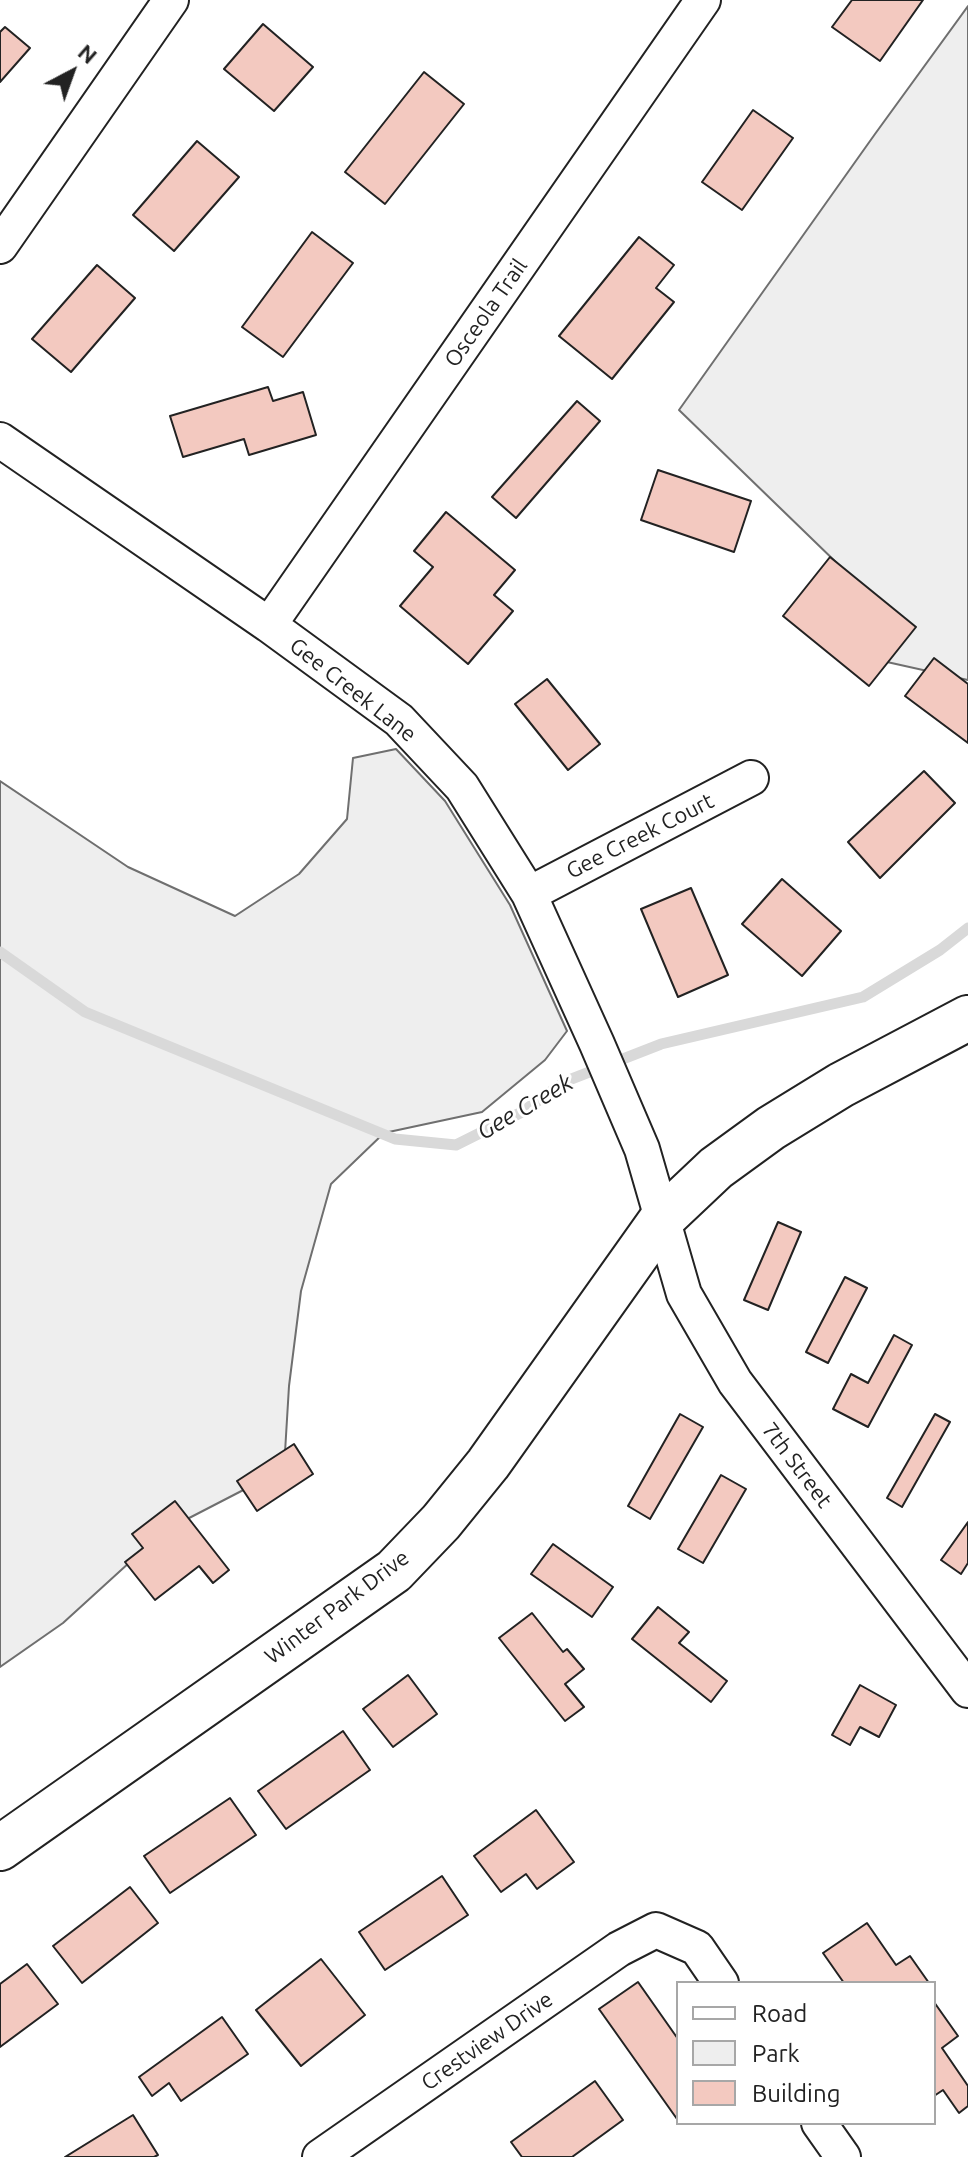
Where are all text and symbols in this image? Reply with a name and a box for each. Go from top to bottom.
north arrow [32,32,112,112]
text: N [74,39,102,68]
street label: Osceola Trail [439,254,533,372]
street label: Gee Creek Lane [284,632,422,748]
street label: Gee Creek Court [562,787,718,885]
water label: Gee Creek [472,1068,578,1146]
street label: 7th Street [756,1417,838,1513]
street label: Winter Park Drive [260,1544,414,1670]
legend [676,1981,936,2125]
street label: Crestview Drive [416,1986,558,2096]
text: Road [752,2000,807,2027]
text: Park [752,2040,800,2067]
text: Building [752,2080,840,2107]

